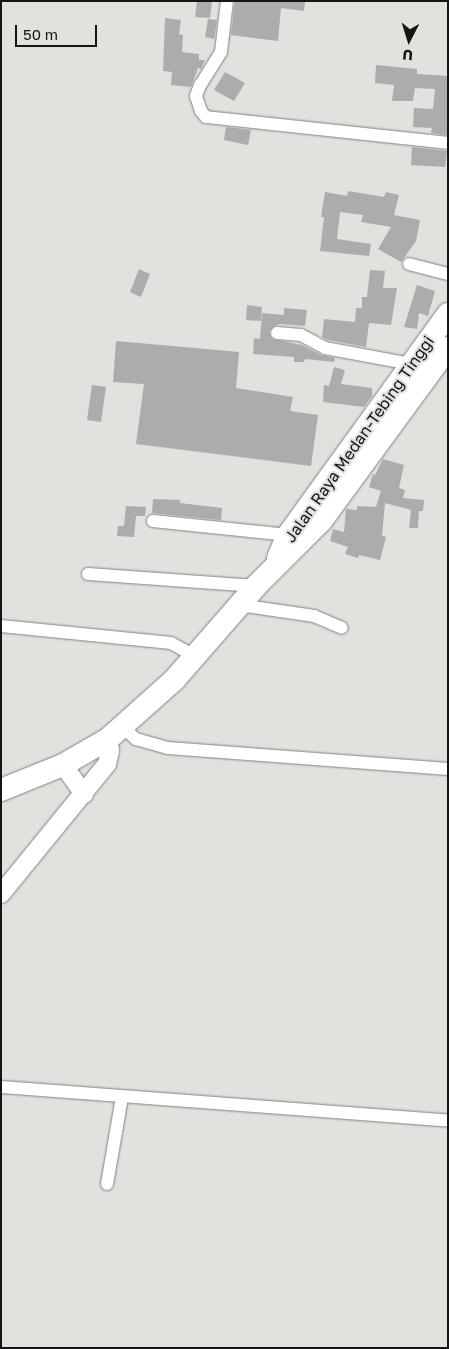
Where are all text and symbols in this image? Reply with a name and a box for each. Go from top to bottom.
scale bar [18,15,100,47]
north arrow [384,15,434,65]
text: 50 m [23,25,58,43]
text: U [402,47,413,64]
street label: Jalan Raya Medan-Tebing Tinggi [280,332,438,546]

